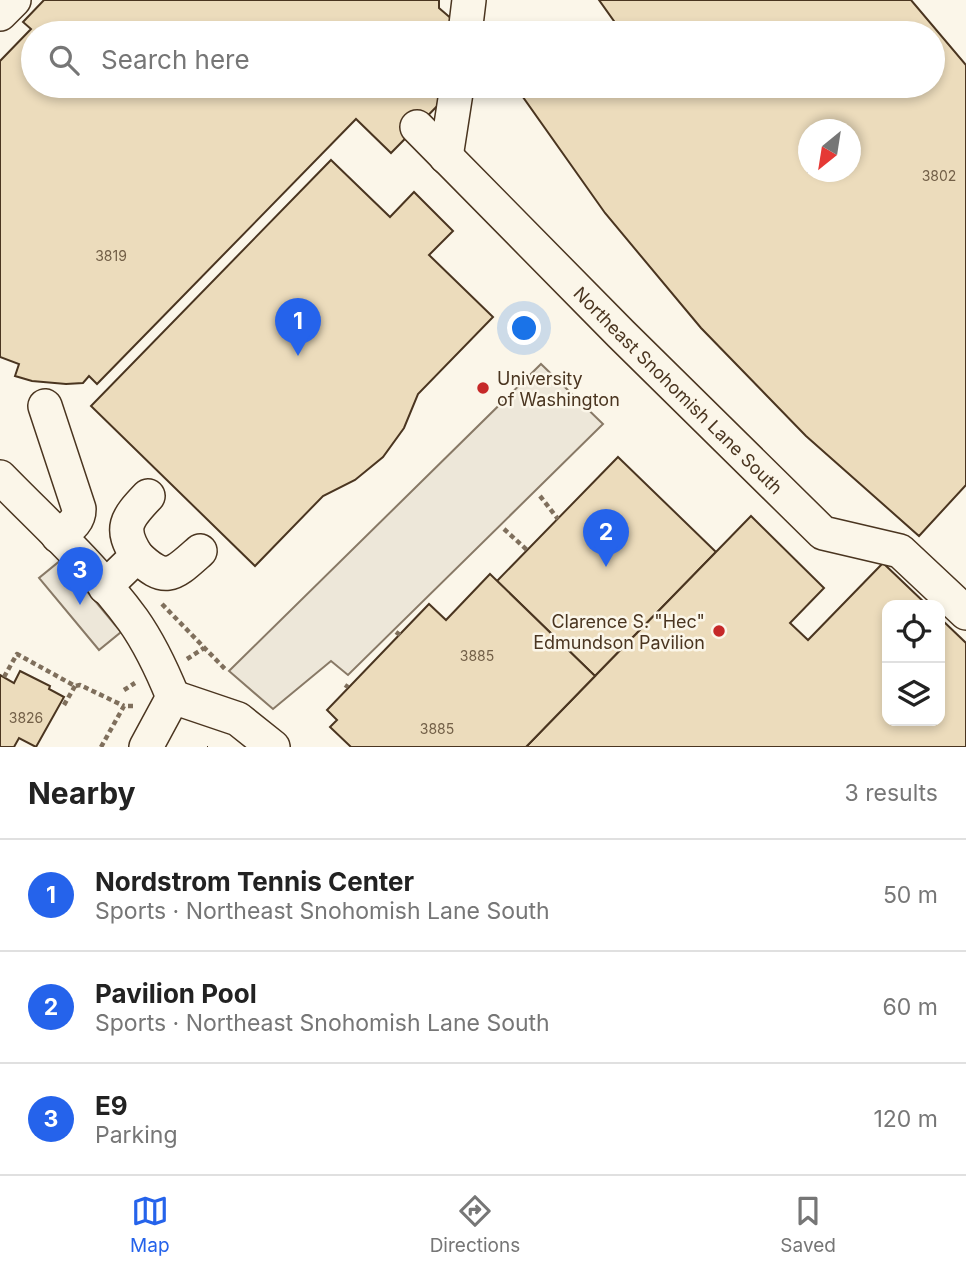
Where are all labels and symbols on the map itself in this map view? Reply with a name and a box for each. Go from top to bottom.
north arrow [798,119,861,182]
house number: 3802 [922,167,956,184]
house number: 3819 [95,247,127,264]
street label: Northeast Snohomish Lane South [570,282,787,498]
pin: 1 [275,298,321,356]
your location [507,311,541,345]
place label: University of Washington [497,368,620,410]
marker: University of Washington [475,380,491,396]
pin: 2 [583,509,629,567]
pin: 3 [57,547,103,605]
place label: Clarence S. "Hec" Edmundson Pavilion [533,611,705,653]
marker: Clarence S. "Hec" Edmundson Pavilion [711,623,727,639]
house number: 3885 [460,647,494,664]
house number: 3826 [9,709,43,726]
house number: 3885 [420,720,454,737]

